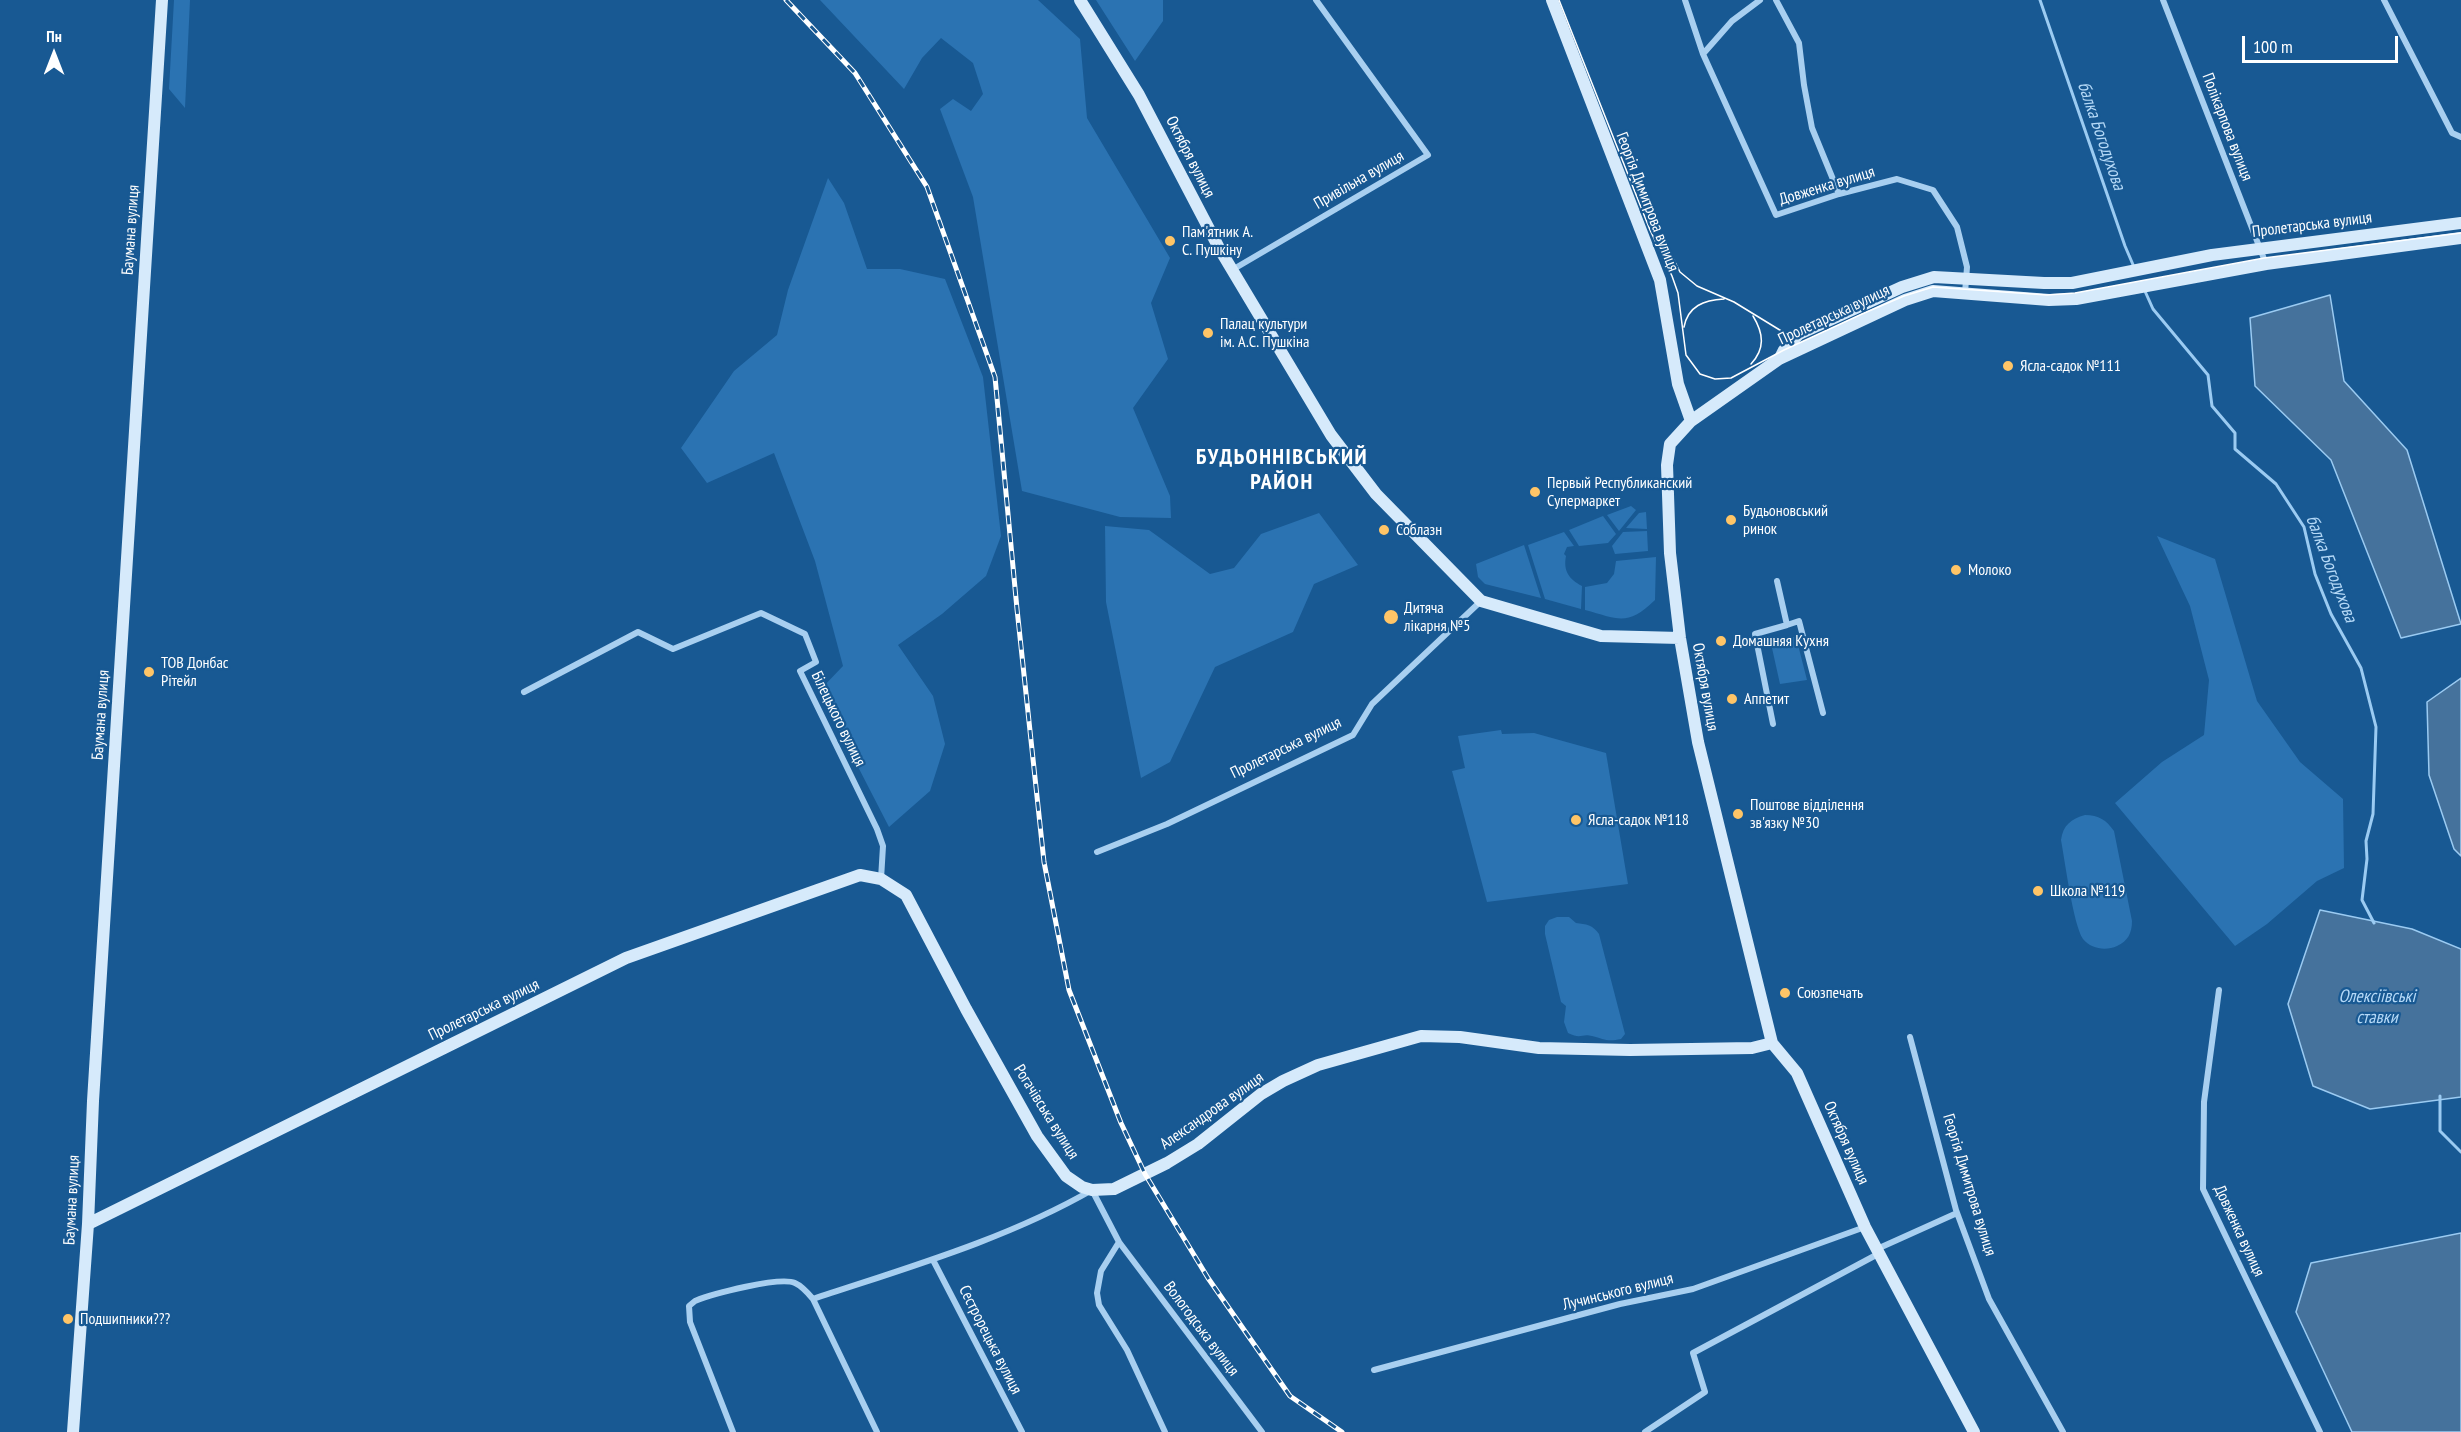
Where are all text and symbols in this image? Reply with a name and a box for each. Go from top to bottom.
north arrow [24,24,84,84]
scale bar [2245,24,2401,62]
text: Пн [46,26,62,46]
text: 100 m [2253,35,2293,58]
street label: Полікарпова вулиця [2198,70,2256,184]
water label: балка Богодухова [2072,79,2130,193]
street label: Октября вулиця [1161,113,1219,201]
street label: Георгія Димитрова вулиця [1612,130,1682,274]
street label: Привільна вулиця [1311,147,1407,213]
street label: Довженка вулиця [1777,162,1877,210]
street label: Баумана вулиця [118,184,144,276]
street label: Пролетарська вулиця [2251,208,2373,242]
place label: Пам'ятник А. С. Пушкіну [1182,222,1253,260]
marker: Пам'ятник А. С. Пушкіну [1163,234,1177,248]
street label: Пролетарська вулиця [1775,281,1893,349]
place label: Палац культури ім. А.С. Пушкіна [1220,314,1309,352]
marker: Палац культури ім. А.С. Пушкіна [1201,326,1215,340]
place label: Ясла-садок №111 [2020,356,2121,376]
marker: Ясла-садок №111 [2001,359,2015,373]
district label: БУДЬОННІВСЬКИЙ РАЙОН [1196,445,1368,496]
place label: Первый Республиканский Супермаркет [1547,473,1692,511]
marker: Первый Республиканский Супермаркет [1528,485,1542,499]
place label: Будьоновський ринок [1743,501,1828,539]
water label: балка Богодухова [2301,512,2361,626]
marker: Будьоновський ринок [1724,513,1738,527]
place label: Соблазн [1396,520,1442,540]
marker: Соблазн [1377,523,1391,537]
place label: Молоко [1968,560,2012,580]
marker: Молоко [1949,563,1963,577]
place label: Дитяча лікарня №5 [1404,598,1470,636]
marker: Дитяча лікарня №5 [1382,608,1400,626]
place label: Домашняя Кухня [1733,631,1829,651]
marker: Домашняя Кухня [1714,634,1728,648]
street label: Октября вулиця [1688,642,1722,732]
place label: ТОВ Донбас Рітейл [161,653,229,691]
marker: ТОВ Донбас Рітейл [142,665,156,679]
street label: Білецького вулиця [807,668,869,770]
street label: Баумана вулиця [88,669,114,761]
place label: Аппетит [1744,689,1789,709]
marker: Аппетит [1725,692,1739,706]
street label: Пролетарська вулиця [1228,713,1344,783]
place label: Поштове відділення зв'язку №30 [1750,795,1864,833]
marker: Поштове відділення зв'язку №30 [1731,807,1745,821]
place label: Ясла-садок №118 [1588,810,1689,830]
marker: Ясла-садок №118 [1569,813,1583,827]
place label: Школа №119 [2050,881,2125,901]
marker: Школа №119 [2031,884,2045,898]
street label: Пролетарська вулиця [426,975,542,1045]
place label: Союзпечать [1797,983,1863,1003]
marker: Союзпечать [1778,986,1792,1000]
water label: Олексіївські ставки [2339,986,2415,1028]
street label: Рогачівська вулиця [1009,1061,1083,1163]
street label: Александрова вулиця [1157,1068,1267,1154]
street label: Октября вулиця [1819,1099,1873,1187]
street label: Георгія Димитрова вулиця [1938,1112,2000,1258]
street label: Баумана вулиця [60,1155,84,1245]
street label: Довженка вулиця [2209,1182,2269,1280]
street label: Лучинського вулиця [1561,1269,1675,1315]
street label: Вологодська вулиця [1159,1278,1243,1380]
street label: Сестрорецька вулиця [954,1282,1026,1398]
place label: Подшипники??? [80,1309,170,1329]
marker: Подшипники??? [61,1312,75,1326]

